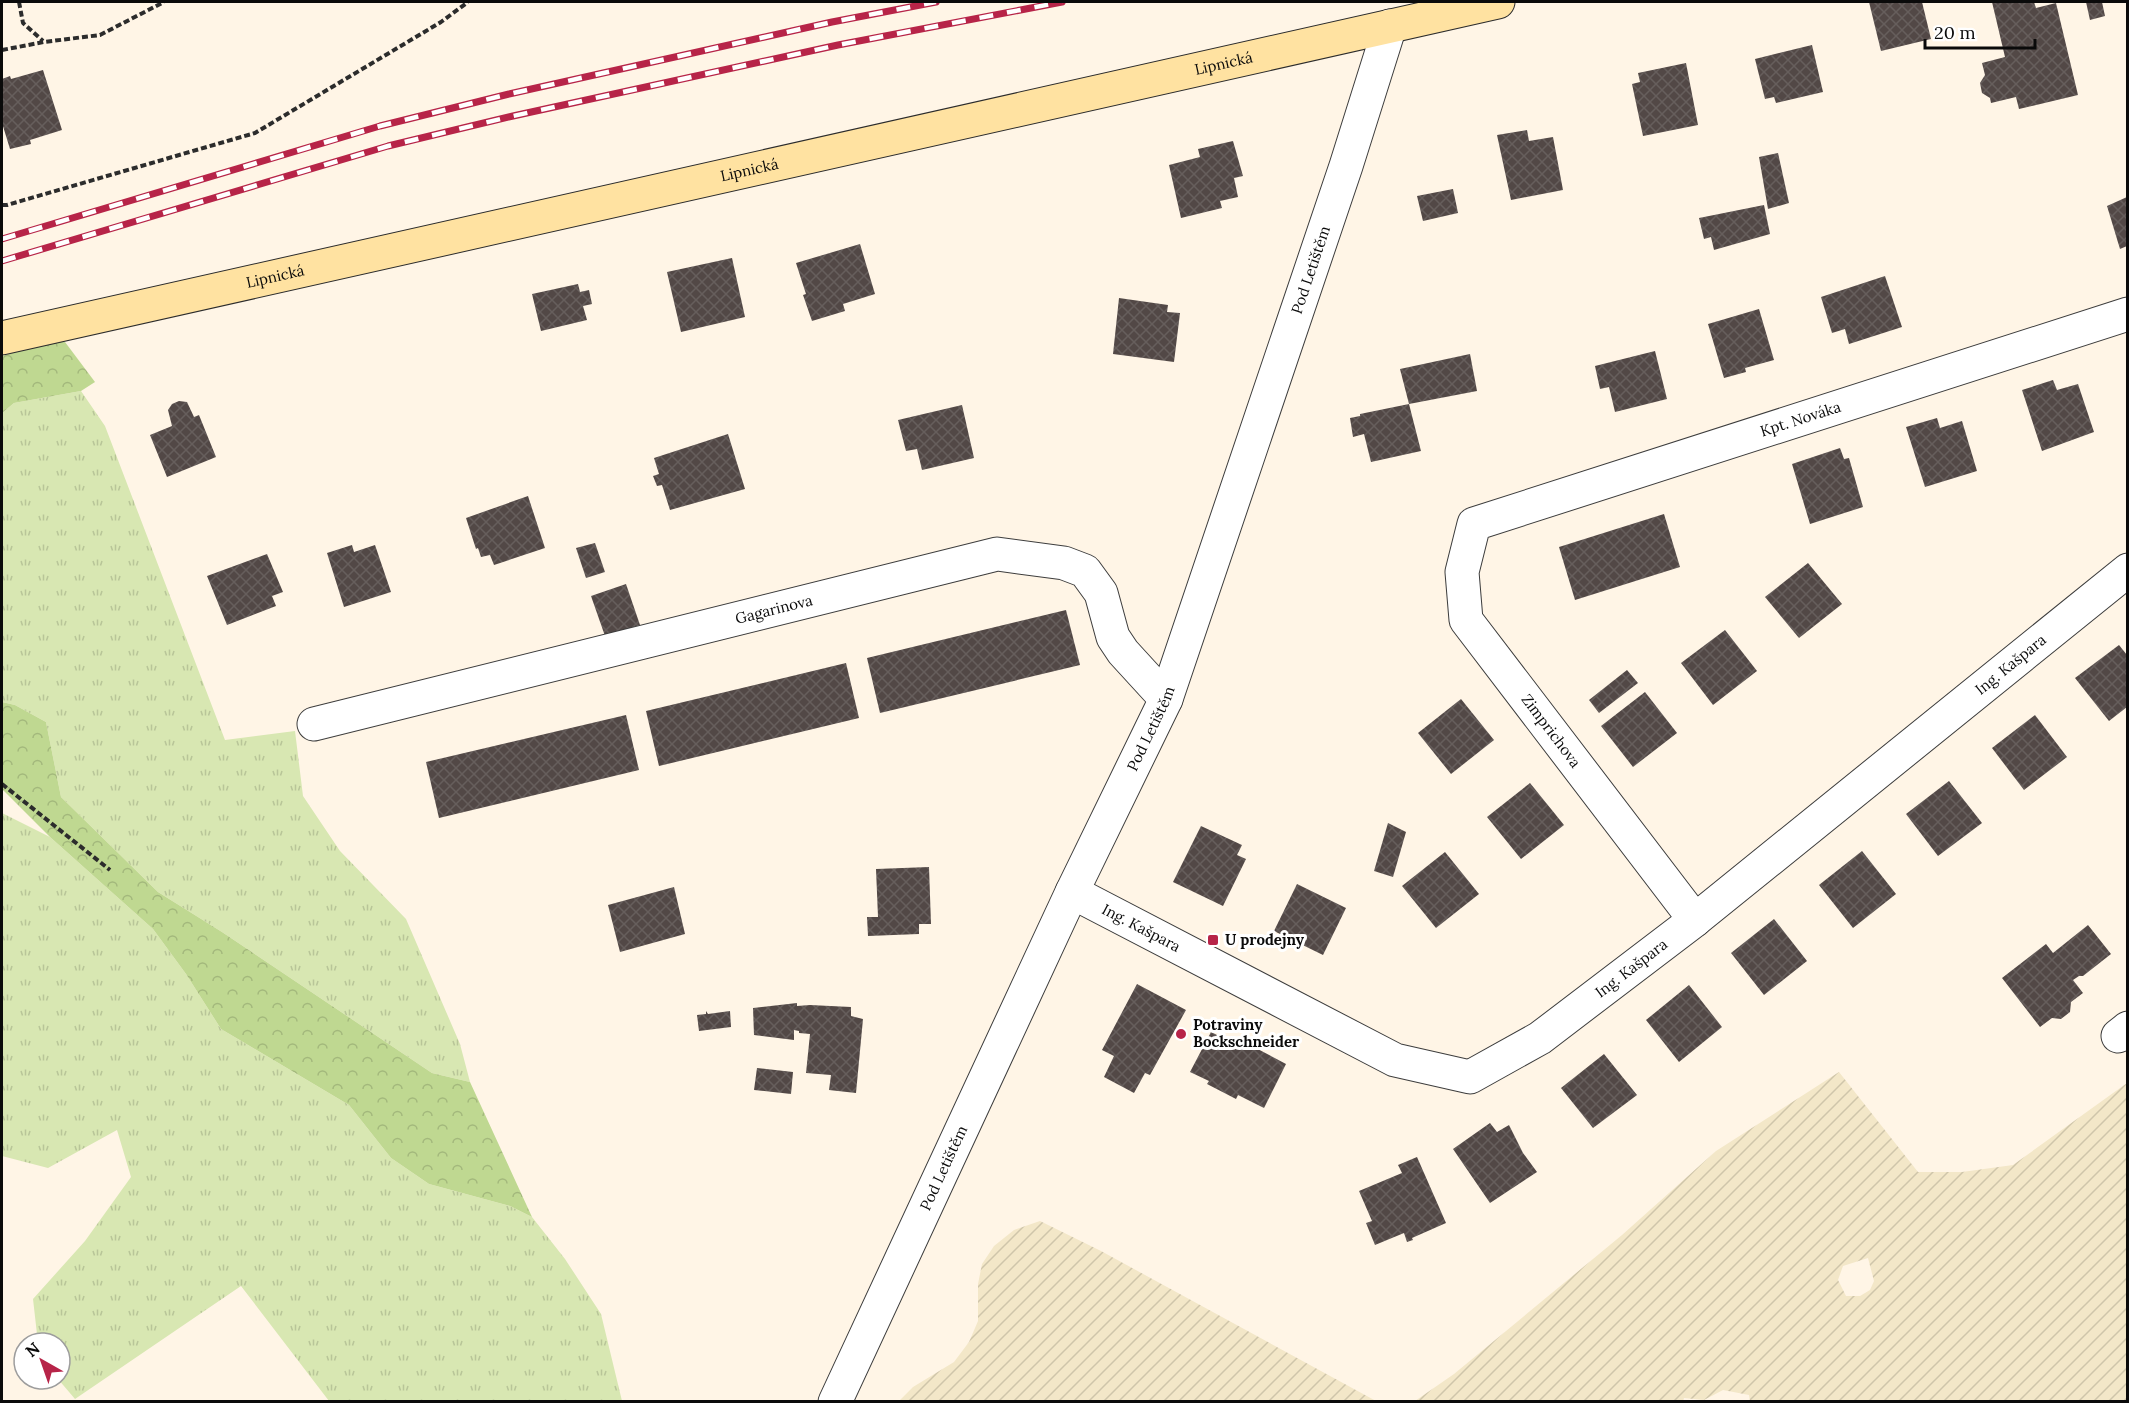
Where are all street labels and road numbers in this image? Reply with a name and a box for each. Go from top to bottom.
street label: Lipnická [1193,47,1255,79]
street label: Lipnická [718,154,780,185]
street label: Pod Letištěm [1287,223,1334,316]
street label: Lipnická [244,260,306,292]
street label: Kpt. Nováka [1758,397,1843,441]
street label: Gagarinova [733,590,815,628]
street label: Ing. Kašpara [1971,630,2050,699]
street label: Pod Letištěm [1122,684,1179,774]
street label: Zimprichova [1518,690,1585,771]
street label: Ing. Kašpara [1099,899,1184,956]
street label: Ing. Kašpara [1591,934,1671,1002]
street label: Pod Letištěm [915,1122,971,1213]

